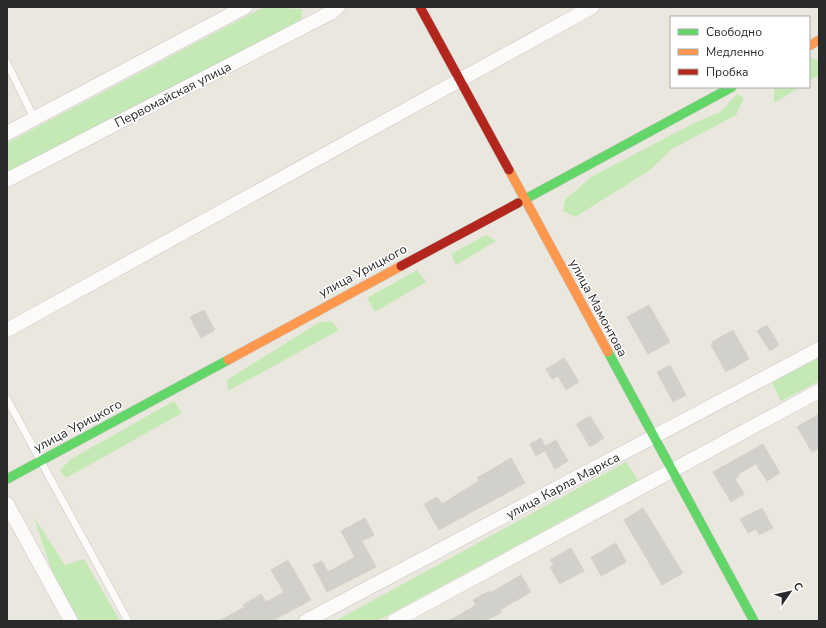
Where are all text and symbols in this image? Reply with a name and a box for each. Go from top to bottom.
legend [670,16,810,88]
text: Свободно [706,24,762,40]
text: Медленно [706,44,764,60]
street label: Первомайская улица [112,58,234,132]
text: Пробка [706,64,749,80]
street label: улица Урицкого [316,240,410,302]
street label: улица Мамонтова [565,256,631,360]
street label: улица Урицкого [31,395,125,457]
street label: улица Карла Маркса [503,448,623,524]
north arrow [770,572,810,612]
text: С [790,579,806,594]

